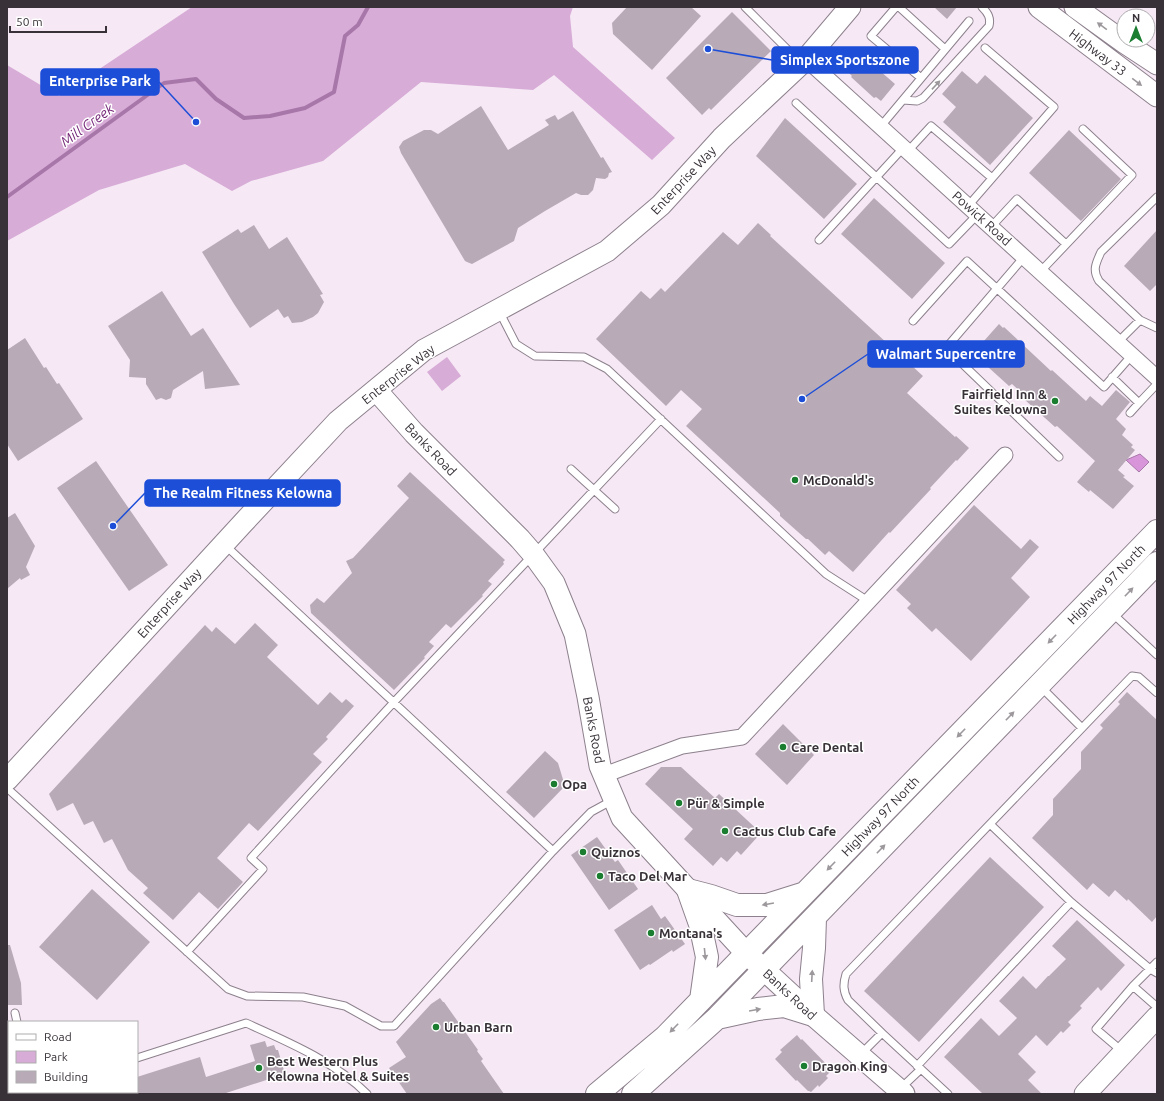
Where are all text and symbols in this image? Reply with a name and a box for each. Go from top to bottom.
scale bar [10,8,106,34]
north arrow [1116,8,1156,48]
text: N [1132,12,1140,24]
text: 50 m [16,15,43,28]
one-way arrow [1096,22,1107,30]
street label: Highway 33 [1067,26,1129,78]
callout: Simplex Sportszone [772,47,918,73]
text: Simplex Sportszone [780,52,910,68]
callout: Enterprise Park [41,69,159,95]
text: Enterprise Park [49,73,151,89]
one-way arrow [1131,77,1142,86]
one-way arrow [931,80,941,90]
water label: Mill Creek [57,100,117,150]
street label: Enterprise Way [648,143,718,217]
street label: Powick Road [950,188,1014,248]
street label: Enterprise Way [359,341,437,407]
callout: Walmart Supercentre [868,341,1024,367]
text: Walmart Supercentre [876,346,1016,362]
place label: Fairfield Inn & Suites Kelowna [954,387,1047,416]
marker: Fairfield Inn & Suites Kelowna [1050,396,1060,406]
street label: Banks Road [403,420,459,478]
place label: McDonald's [803,473,874,487]
marker: McDonald's [790,475,800,485]
callout: The Realm Fitness Kelowna [145,480,340,506]
text: The Realm Fitness Kelowna [154,485,332,501]
street label: Highway 97 North [1064,541,1148,627]
street label: Enterprise Way [134,566,204,640]
one-way arrow [1125,587,1134,597]
one-way arrow [1047,634,1057,644]
street label: Banks Road [581,696,607,764]
one-way arrow [1005,711,1015,721]
one-way arrow [956,728,966,738]
place label: Care Dental [791,740,863,754]
marker: Care Dental [778,742,788,752]
street label: Highway 97 North [838,773,922,859]
place label: Opa [562,777,587,791]
marker: Opa [549,779,559,789]
place label: Pür & Simple [687,796,765,810]
marker: Pür & Simple [674,798,684,808]
place label: Cactus Club Cafe [733,824,836,838]
marker: Cactus Club Cafe [720,826,730,836]
one-way arrow [876,844,886,854]
place label: Quiznos [591,845,640,859]
marker: Quiznos [578,847,588,857]
one-way arrow [826,861,836,871]
place label: Taco Del Mar [608,869,688,883]
marker: Taco Del Mar [595,871,605,881]
one-way arrow [761,901,774,907]
place label: Montana's [659,926,722,940]
marker: Montana's [646,928,656,938]
one-way arrow [702,948,709,960]
street label: Banks Road [761,966,819,1022]
one-way arrow [808,970,815,982]
one-way arrow [749,1006,762,1012]
place label: Urban Barn [444,1020,513,1034]
legend [8,1021,138,1093]
marker: Urban Barn [431,1022,441,1032]
one-way arrow [669,1023,679,1033]
text: Road [44,1030,72,1043]
text: Park [44,1050,68,1063]
place label: Best Western Plus Kelowna Hotel & Suites [267,1054,409,1083]
place label: Dragon King [812,1059,888,1073]
marker: Dragon King [799,1061,809,1071]
marker: Best Western Plus Kelowna Hotel & Suites [254,1063,264,1073]
text: Building [44,1070,88,1083]

